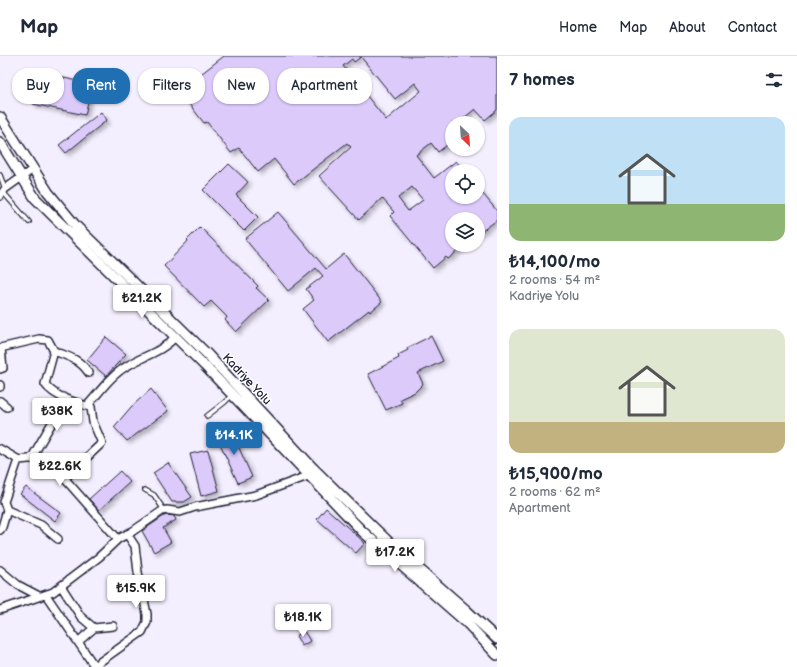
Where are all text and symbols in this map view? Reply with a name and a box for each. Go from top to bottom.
text: Map [20,16,58,39]
text: Home [559,19,597,36]
text: Map [619,19,647,36]
text: About [669,19,706,36]
text: Contact [728,19,777,36]
chip: Buy [12,68,64,104]
chip: Rent [72,68,130,104]
chip: Filters [138,68,205,104]
chip: New [213,68,269,104]
chip: Apartment [277,68,372,104]
icon: filters [763,69,785,91]
text: 7 homes [509,70,575,90]
north arrow [445,116,485,156]
map controls [445,116,485,252]
icon: home [611,143,683,215]
button: locate [445,164,485,204]
button: layers [445,212,485,252]
text: ₺14,100/mo [509,252,600,272]
text: 2 rooms · 54 m² [509,272,600,288]
pin: ₺21.2K [109,285,175,319]
text: Kadriye Yolu [509,288,579,304]
text: ₺21.2K [122,290,162,306]
street label: Kadriye Yolu [219,351,274,408]
icon: home [611,355,683,427]
pin: ₺38K [33,398,81,432]
text: ₺38K [41,403,73,419]
pin: ₺14.1K [201,422,267,456]
text: ₺14.1K [215,427,253,443]
pin: ₺22.6K [27,453,93,487]
text: ₺22.6K [39,458,81,474]
text: ₺15,900/mo [509,464,603,484]
text: 2 rooms · 62 m² [509,484,601,500]
text: Apartment [509,500,570,516]
pin: ₺17.2K [362,539,428,573]
text: ₺17.2K [375,544,415,560]
pin: ₺15.9K [103,575,169,609]
text: ₺15.9K [116,580,156,596]
pin: ₺18.1K [270,604,336,638]
text: ₺18.1K [284,609,322,625]

